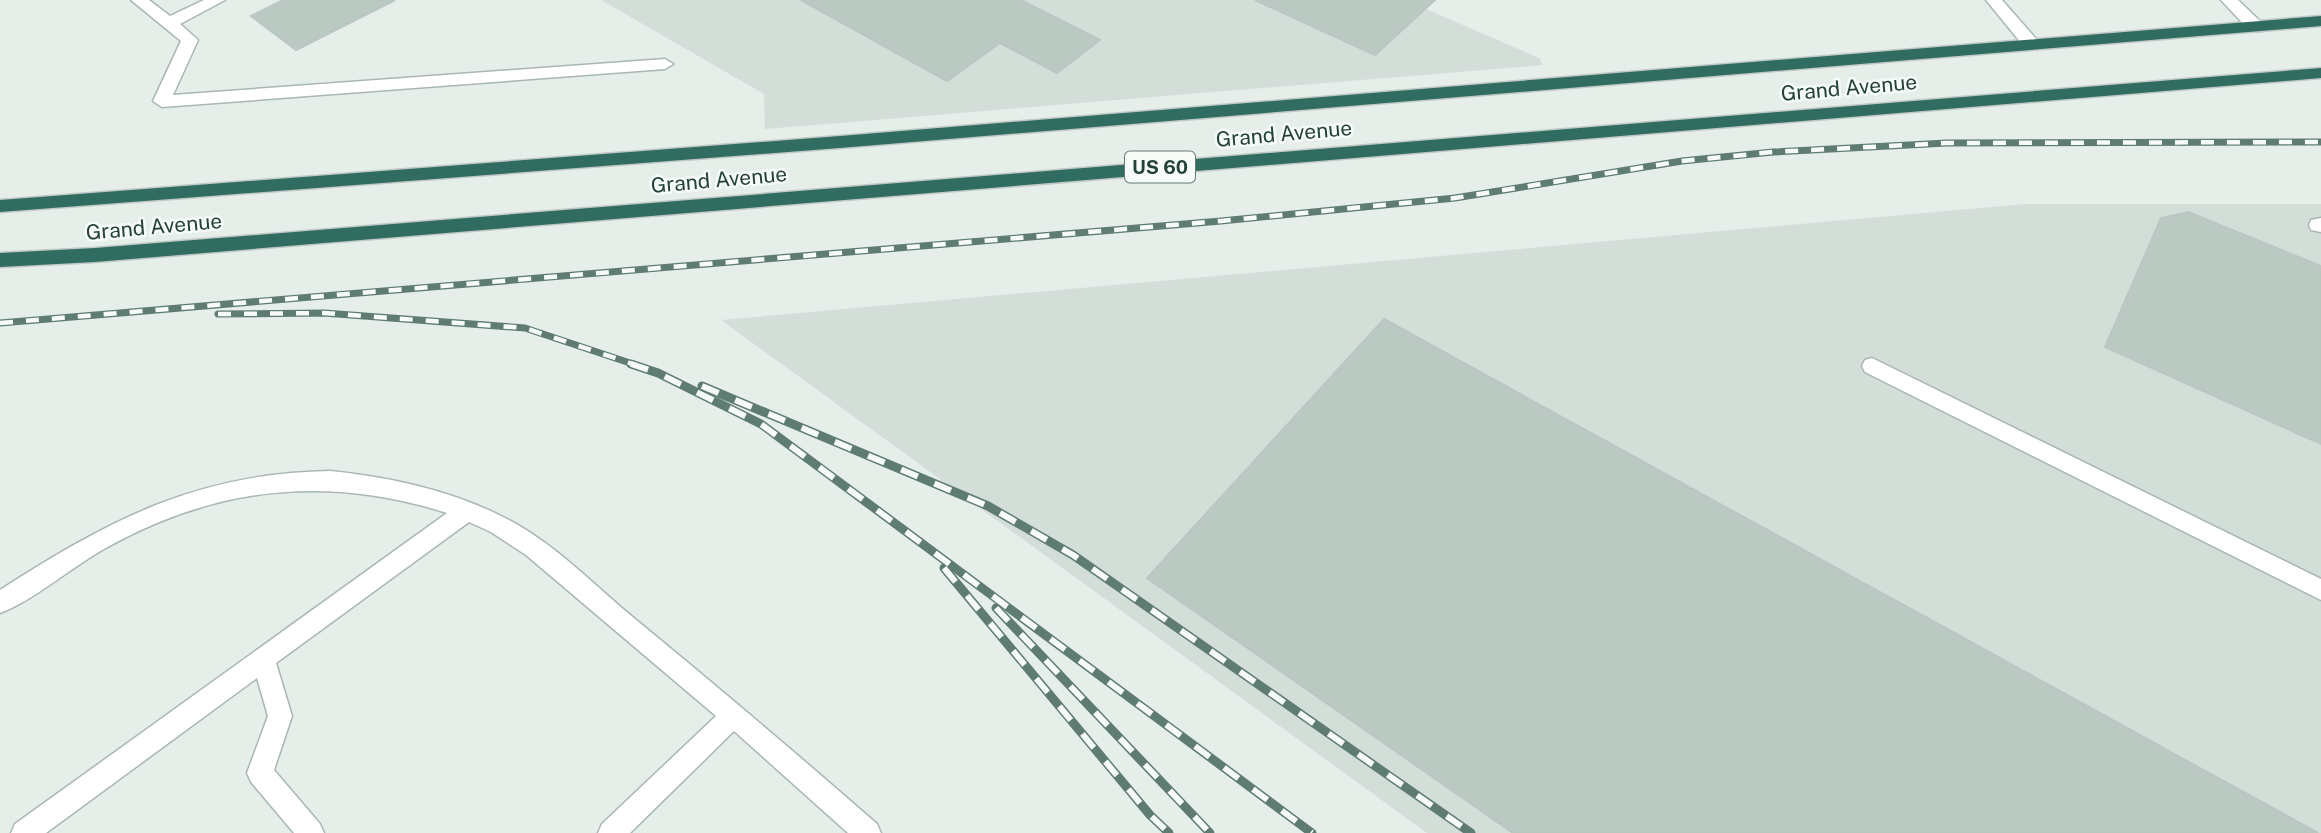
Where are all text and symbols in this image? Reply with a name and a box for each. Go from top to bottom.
street label: Grand Avenue [1780,69,1918,106]
street label: Grand Avenue [1215,115,1353,152]
road number: US 60 [1125,152,1195,182]
street label: Grand Avenue [650,161,788,198]
street label: Grand Avenue [85,208,223,245]

